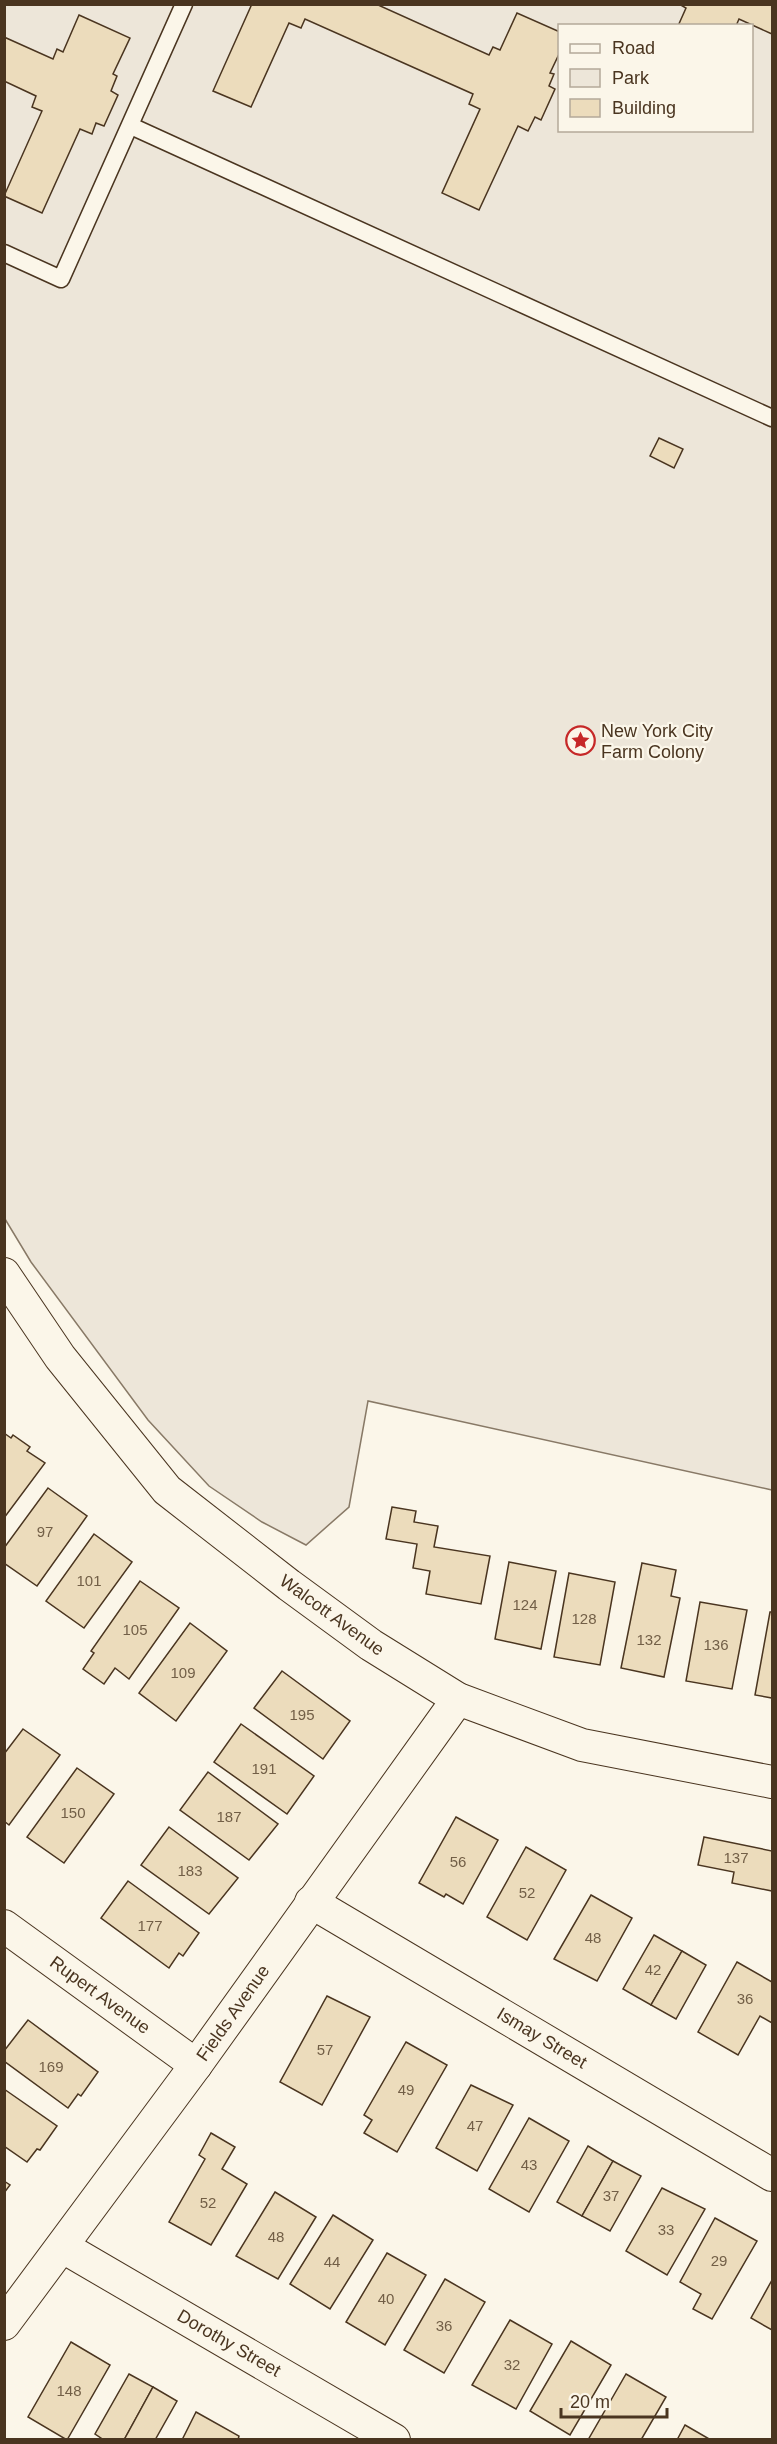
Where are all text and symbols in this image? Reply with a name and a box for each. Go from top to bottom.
legend [558,24,753,132]
text: Road [612,38,655,58]
text: Park [612,68,650,88]
text: Building [612,98,676,118]
place label: New York City Farm Colony [601,721,713,762]
place icon: New York City Farm Colony [564,725,596,757]
house number: 97 [37,1523,53,1540]
street label: Walcott Avenue [276,1570,388,1660]
house number: 101 [76,1572,102,1589]
house number: 124 [512,1596,538,1613]
house number: 128 [571,1610,597,1627]
house number: 105 [122,1621,148,1638]
house number: 132 [636,1631,662,1648]
house number: 136 [703,1636,729,1653]
house number: 109 [170,1664,196,1681]
house number: 195 [289,1706,315,1723]
house number: 191 [251,1760,277,1777]
house number: 150 [60,1804,86,1821]
house number: 187 [216,1808,242,1825]
house number: 137 [723,1849,749,1866]
house number: 56 [450,1853,466,1870]
house number: 183 [177,1862,203,1879]
house number: 52 [519,1884,535,1901]
house number: 177 [137,1917,163,1934]
house number: 48 [585,1929,601,1946]
street label: Rupert Avenue [46,1952,154,2038]
street label: Fields Avenue [192,1961,274,2065]
house number: 42 [645,1961,661,1978]
house number: 36 [737,1990,753,2007]
street label: Ismay Street [494,2003,590,2073]
house number: 57 [317,2041,333,2058]
house number: 169 [38,2058,64,2075]
house number: 49 [398,2081,414,2098]
house number: 47 [467,2117,483,2134]
house number: 43 [521,2156,537,2173]
house number: 37 [603,2187,619,2204]
house number: 52 [200,2194,216,2211]
house number: 33 [658,2221,674,2238]
house number: 48 [268,2228,284,2245]
house number: 29 [711,2252,727,2269]
house number: 44 [324,2253,340,2270]
house number: 40 [378,2290,394,2307]
street label: Dorothy Street [174,2305,284,2381]
house number: 36 [436,2317,452,2334]
house number: 32 [504,2356,520,2373]
scale bar [561,2381,668,2419]
house number: 148 [56,2382,82,2399]
text: 20 m [570,2392,610,2412]

